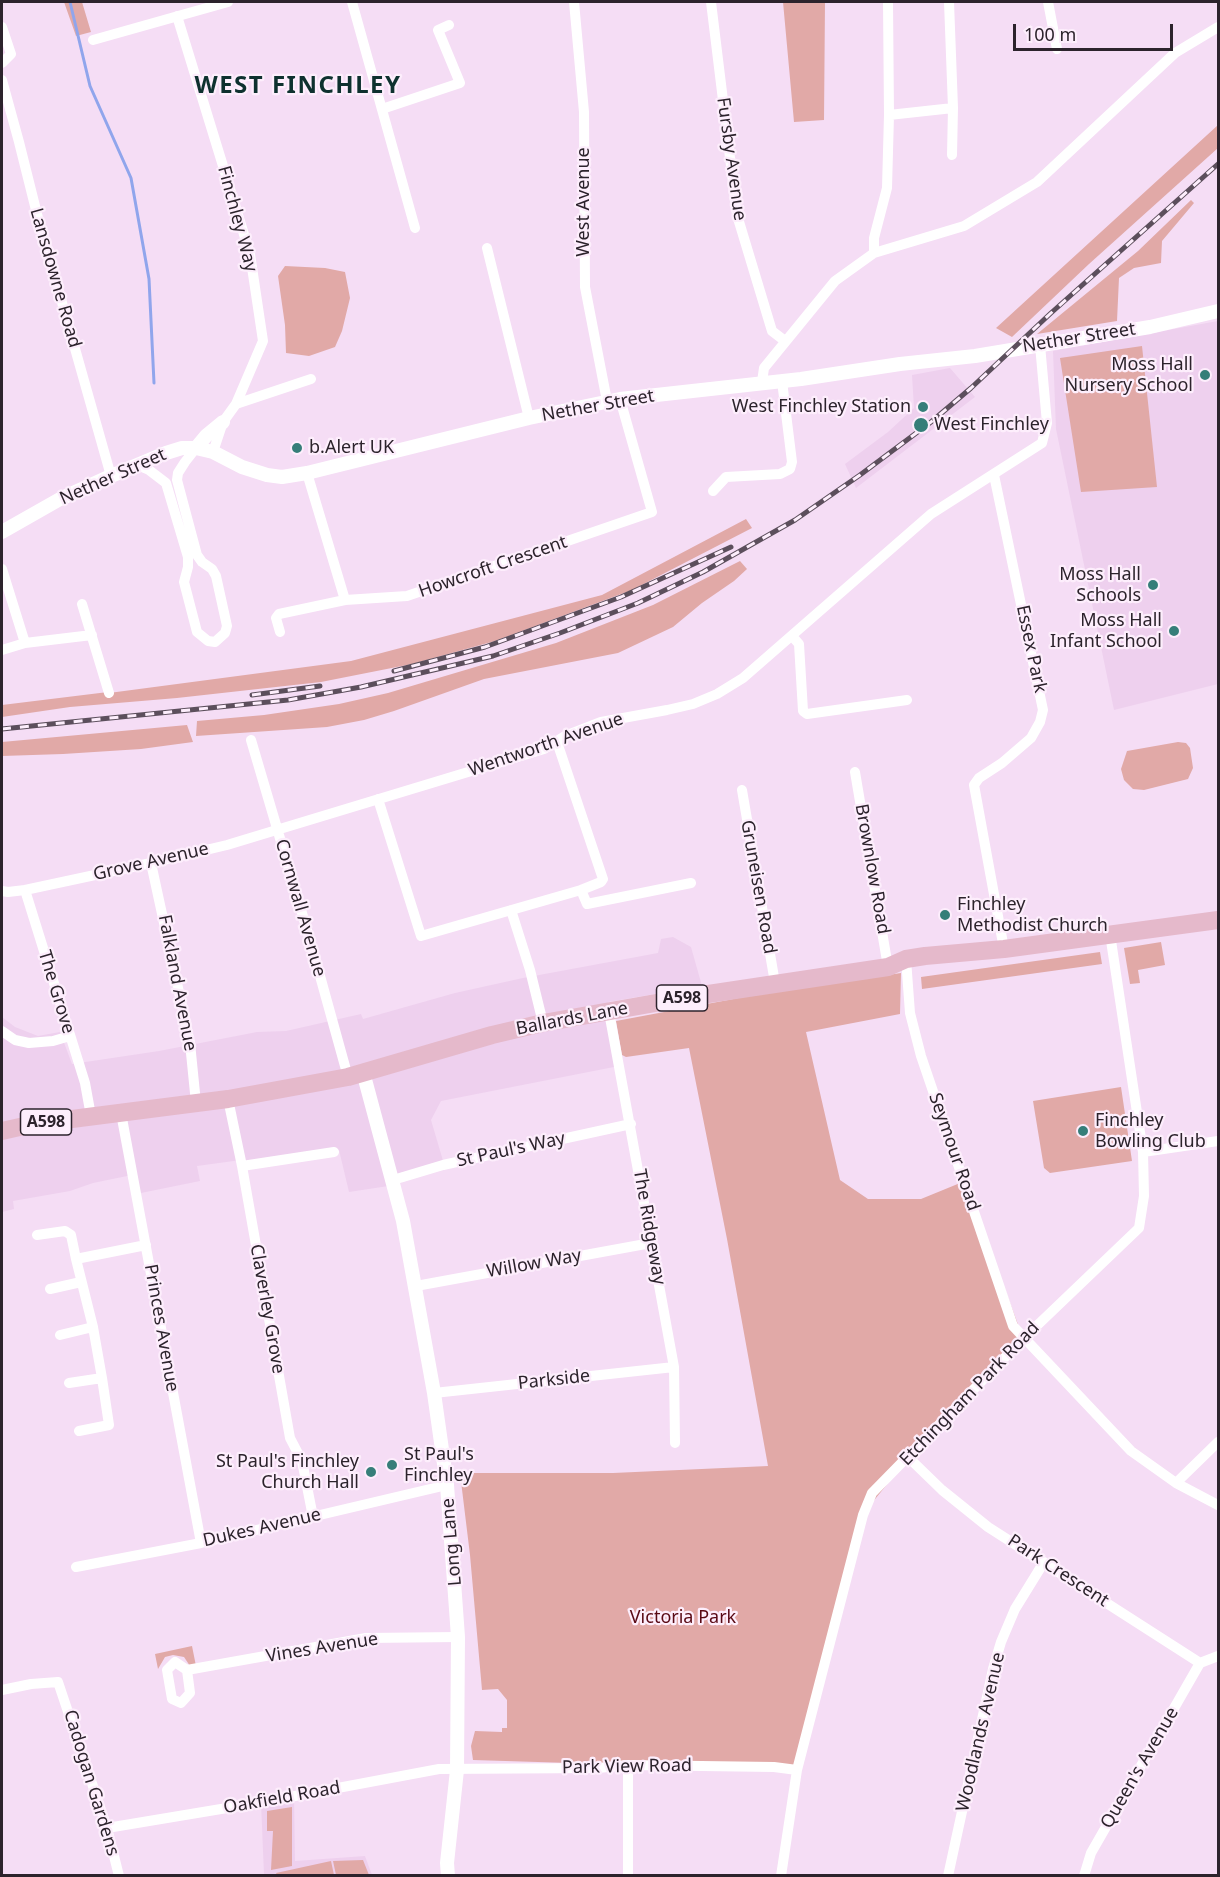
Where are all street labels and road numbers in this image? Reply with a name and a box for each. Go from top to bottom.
street label: Fursby Avenue [712,96,750,222]
street label: West Avenue [573,147,595,257]
street label: Finchley Way [212,164,262,274]
street label: Lansdowne Road [25,206,85,350]
street label: Nether Street [1021,318,1137,358]
street label: Nether Street [540,385,656,427]
street label: Nether Street [57,444,169,510]
street label: Howcroft Crescent [416,531,570,603]
street label: Essex Park [1011,603,1051,695]
street label: Wentworth Avenue [466,708,626,782]
street label: Brownlow Road [850,802,894,936]
street label: Gruneisen Road [736,818,780,956]
street label: Cornwall Avenue [270,837,330,979]
street label: Grove Avenue [91,838,211,886]
street label: Falkland Avenue [153,913,201,1053]
street label: The Grove [33,948,79,1036]
road number: A598 [656,985,708,1011]
street label: Ballards Lane [514,998,630,1040]
street label: Seymour Road [924,1090,984,1214]
road number: A598 [20,1109,72,1135]
street label: St Paul's Way [455,1128,567,1172]
street label: The Ridgeway [628,1167,670,1287]
street label: Claverley Grove [245,1243,289,1375]
street label: Willow Way [485,1245,583,1283]
street label: Princes Avenue [139,1262,183,1394]
street label: Etchingham Park Road [896,1318,1044,1470]
street label: Parkside [517,1365,591,1395]
street label: Long Lane [437,1497,467,1587]
street label: Dukes Avenue [201,1504,323,1552]
street label: Park Crescent [1003,1530,1113,1612]
street label: Vines Avenue [264,1628,380,1668]
street label: Woodlands Avenue [952,1650,1010,1814]
street label: Queen's Avenue [1097,1704,1183,1832]
street label: Cadogan Gardens [59,1707,123,1859]
street label: Park View Road [562,1755,692,1779]
street label: Oakfield Road [222,1777,342,1819]

